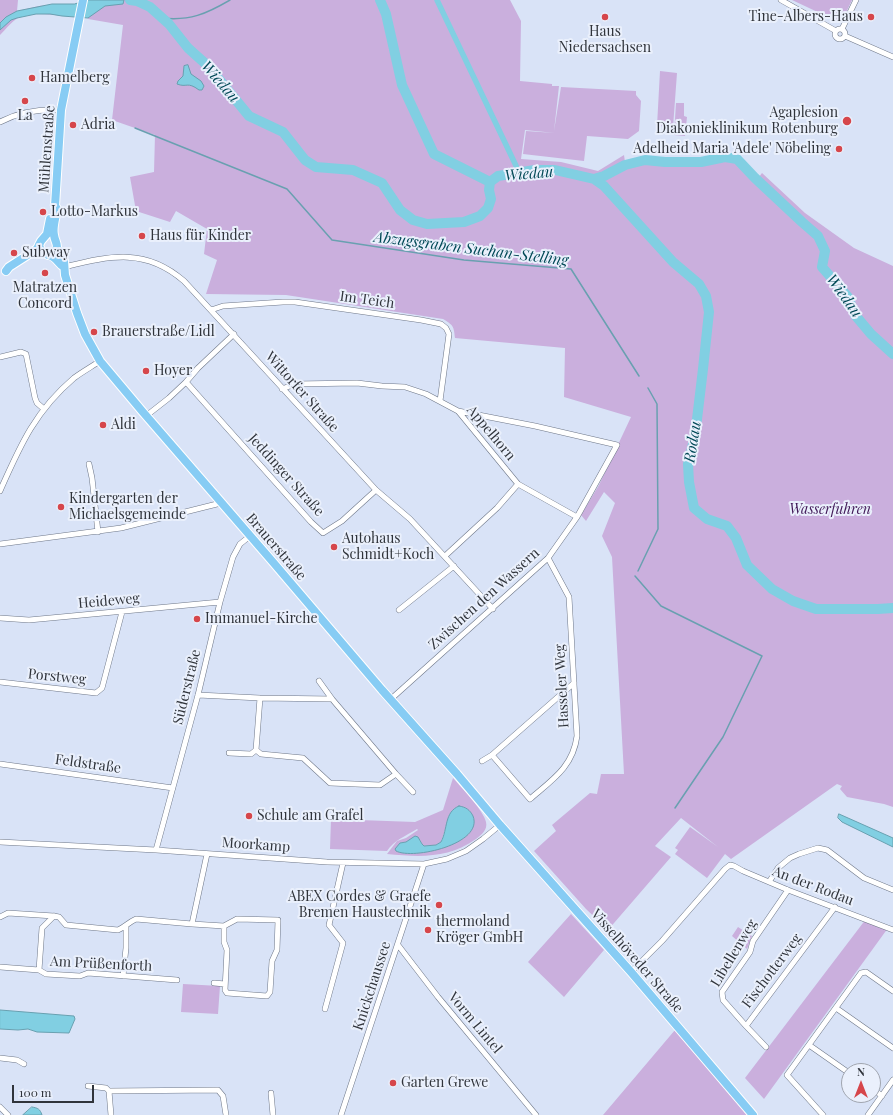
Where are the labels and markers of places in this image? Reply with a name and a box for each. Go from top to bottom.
place label: Tine-Albers-Haus [749,9,863,25]
marker: Haus Niedersachsen [600,12,610,22]
marker: Tine-Albers-Haus [866,12,876,22]
place label: Haus Niedersachsen [559,24,651,56]
place label: Hamelberg [40,70,110,86]
marker: Hamelberg [27,73,37,83]
marker: La [20,96,30,106]
place label: Agaplesion Diakonieklinikum Rotenburg [656,105,838,138]
place label: La [17,108,33,124]
marker: Agaplesion Diakonieklinikum Rotenburg [841,115,853,127]
place label: Adria [81,117,115,133]
marker: Adria [68,120,78,130]
place label: Adelheid Maria 'Adele' Nöbeling [633,141,831,157]
marker: Adelheid Maria 'Adele' Nöbeling [834,144,844,154]
place label: Lotto-Markus [51,204,138,220]
marker: Lotto-Markus [38,207,48,217]
place label: Haus für Kinder [150,228,251,244]
marker: Haus für Kinder [137,231,147,241]
place label: Subway [22,245,70,261]
marker: Subway [9,248,19,258]
marker: Matratzen Concord [40,268,50,278]
place label: Matratzen Concord [13,280,77,312]
place label: Brauerstraße/Lidl [102,324,215,340]
marker: Brauerstraße/Lidl [89,327,99,337]
place label: Hoyer [154,363,192,379]
marker: Hoyer [141,366,151,376]
place label: Aldi [111,417,136,433]
marker: Aldi [98,420,108,430]
place label: Kindergarten der Michaelsgemeinde [69,491,186,524]
marker: Kindergarten der Michaelsgemeinde [56,502,66,512]
place label: Autohaus Schmidt+Koch [342,531,434,564]
marker: Autohaus Schmidt+Koch [329,542,339,552]
place label: Immanuel-Kirche [205,611,317,627]
marker: Immanuel-Kirche [192,614,202,624]
place label: Schule am Grafel [257,808,364,824]
marker: Schule am Grafel [244,811,254,821]
place label: ABEX Cordes & Graefe Bremen Haustechnik [288,889,431,922]
marker: ABEX Cordes & Graefe Bremen Haustechnik [434,900,444,910]
place label: thermoland Kröger GmbH [436,914,523,946]
marker: thermoland Kröger GmbH [423,925,433,935]
place label: Garten Grewe [401,1075,488,1091]
marker: Garten Grewe [388,1078,398,1088]

